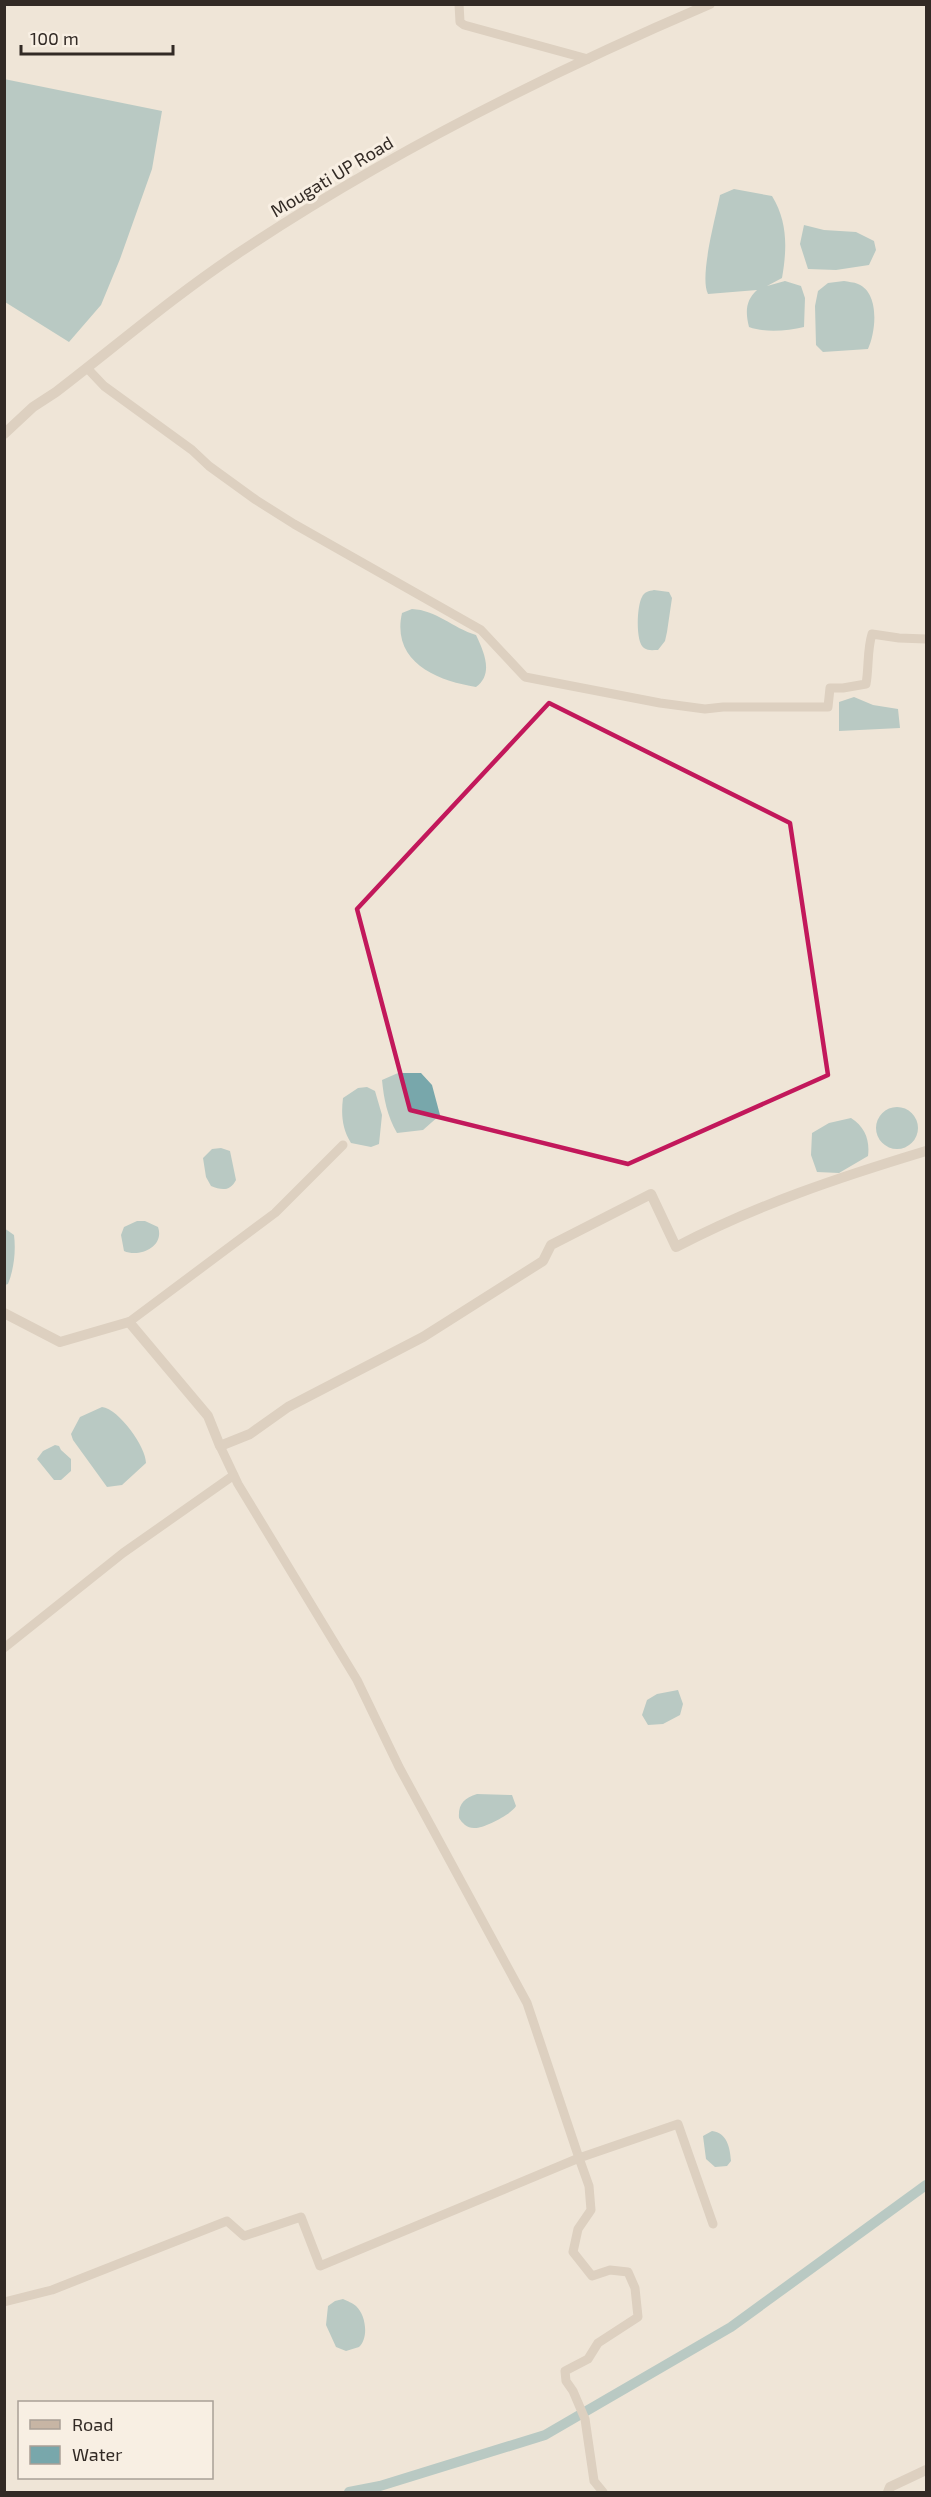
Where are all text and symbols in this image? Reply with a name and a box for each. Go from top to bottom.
scale bar [21,18,172,56]
text: 100 m [30,27,79,49]
street label: Mougati UP Road [266,131,397,221]
legend [18,2401,213,2479]
text: Road [72,2413,113,2435]
text: Water [72,2443,122,2465]

